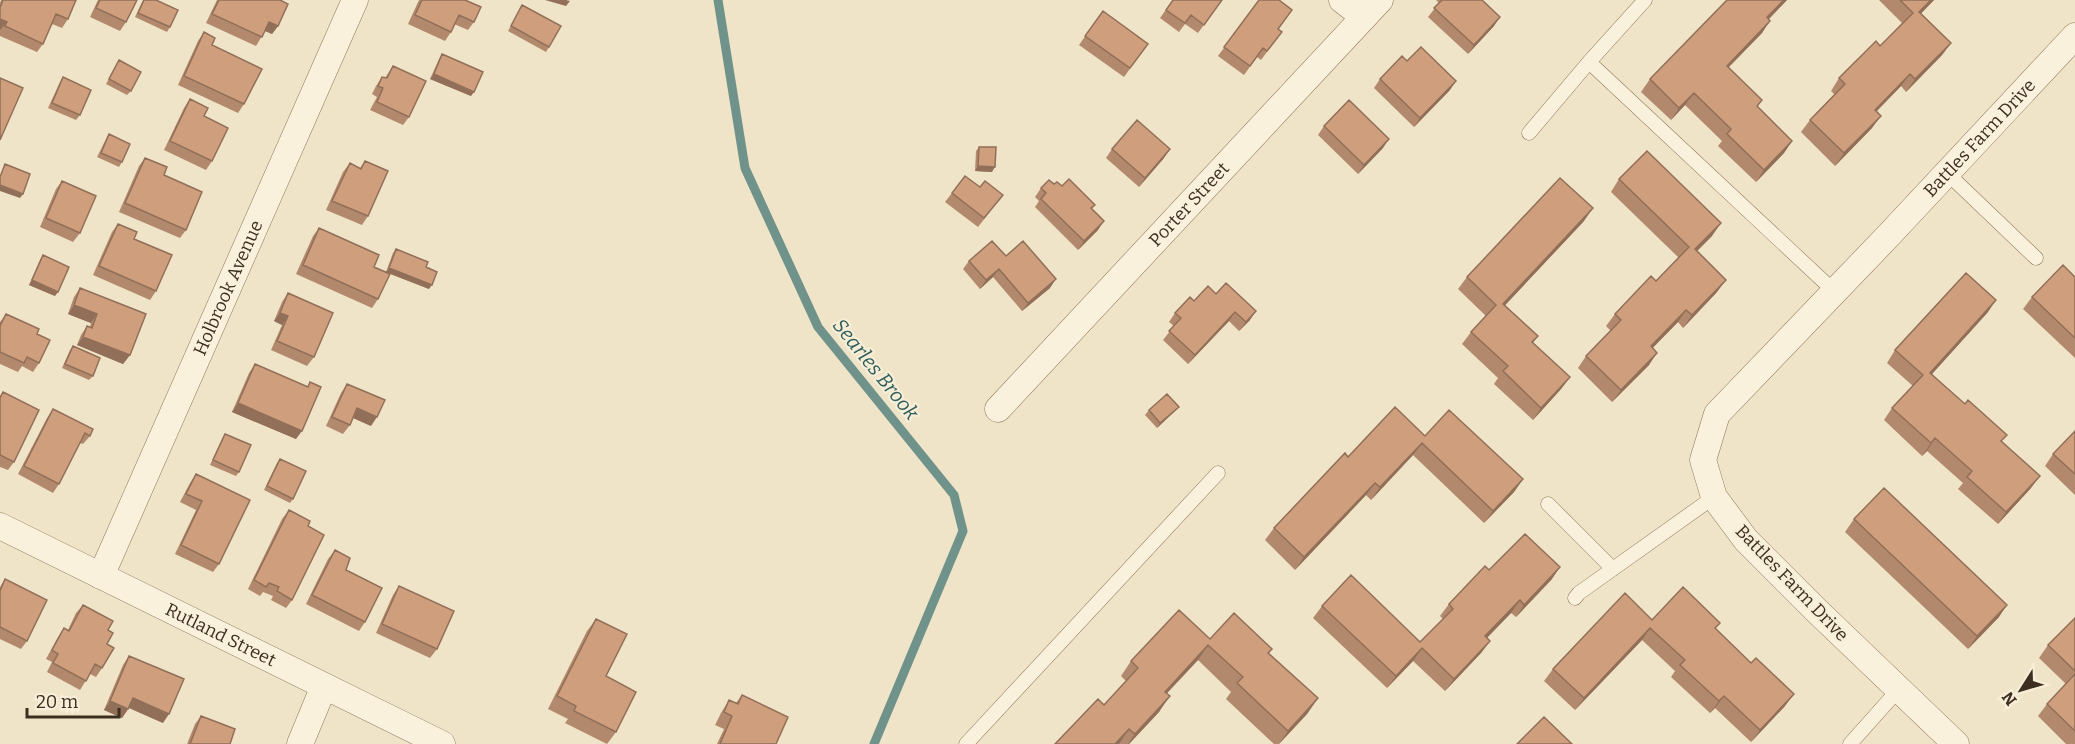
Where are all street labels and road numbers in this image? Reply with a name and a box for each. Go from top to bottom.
street label: Battles Farm Drive [1919,74,2040,202]
street label: Porter Street [1144,157,1234,251]
street label: Holbrook Avenue [189,217,268,359]
street label: Battles Farm Drive [1731,520,1853,646]
street label: Rutland Street [162,598,280,672]

